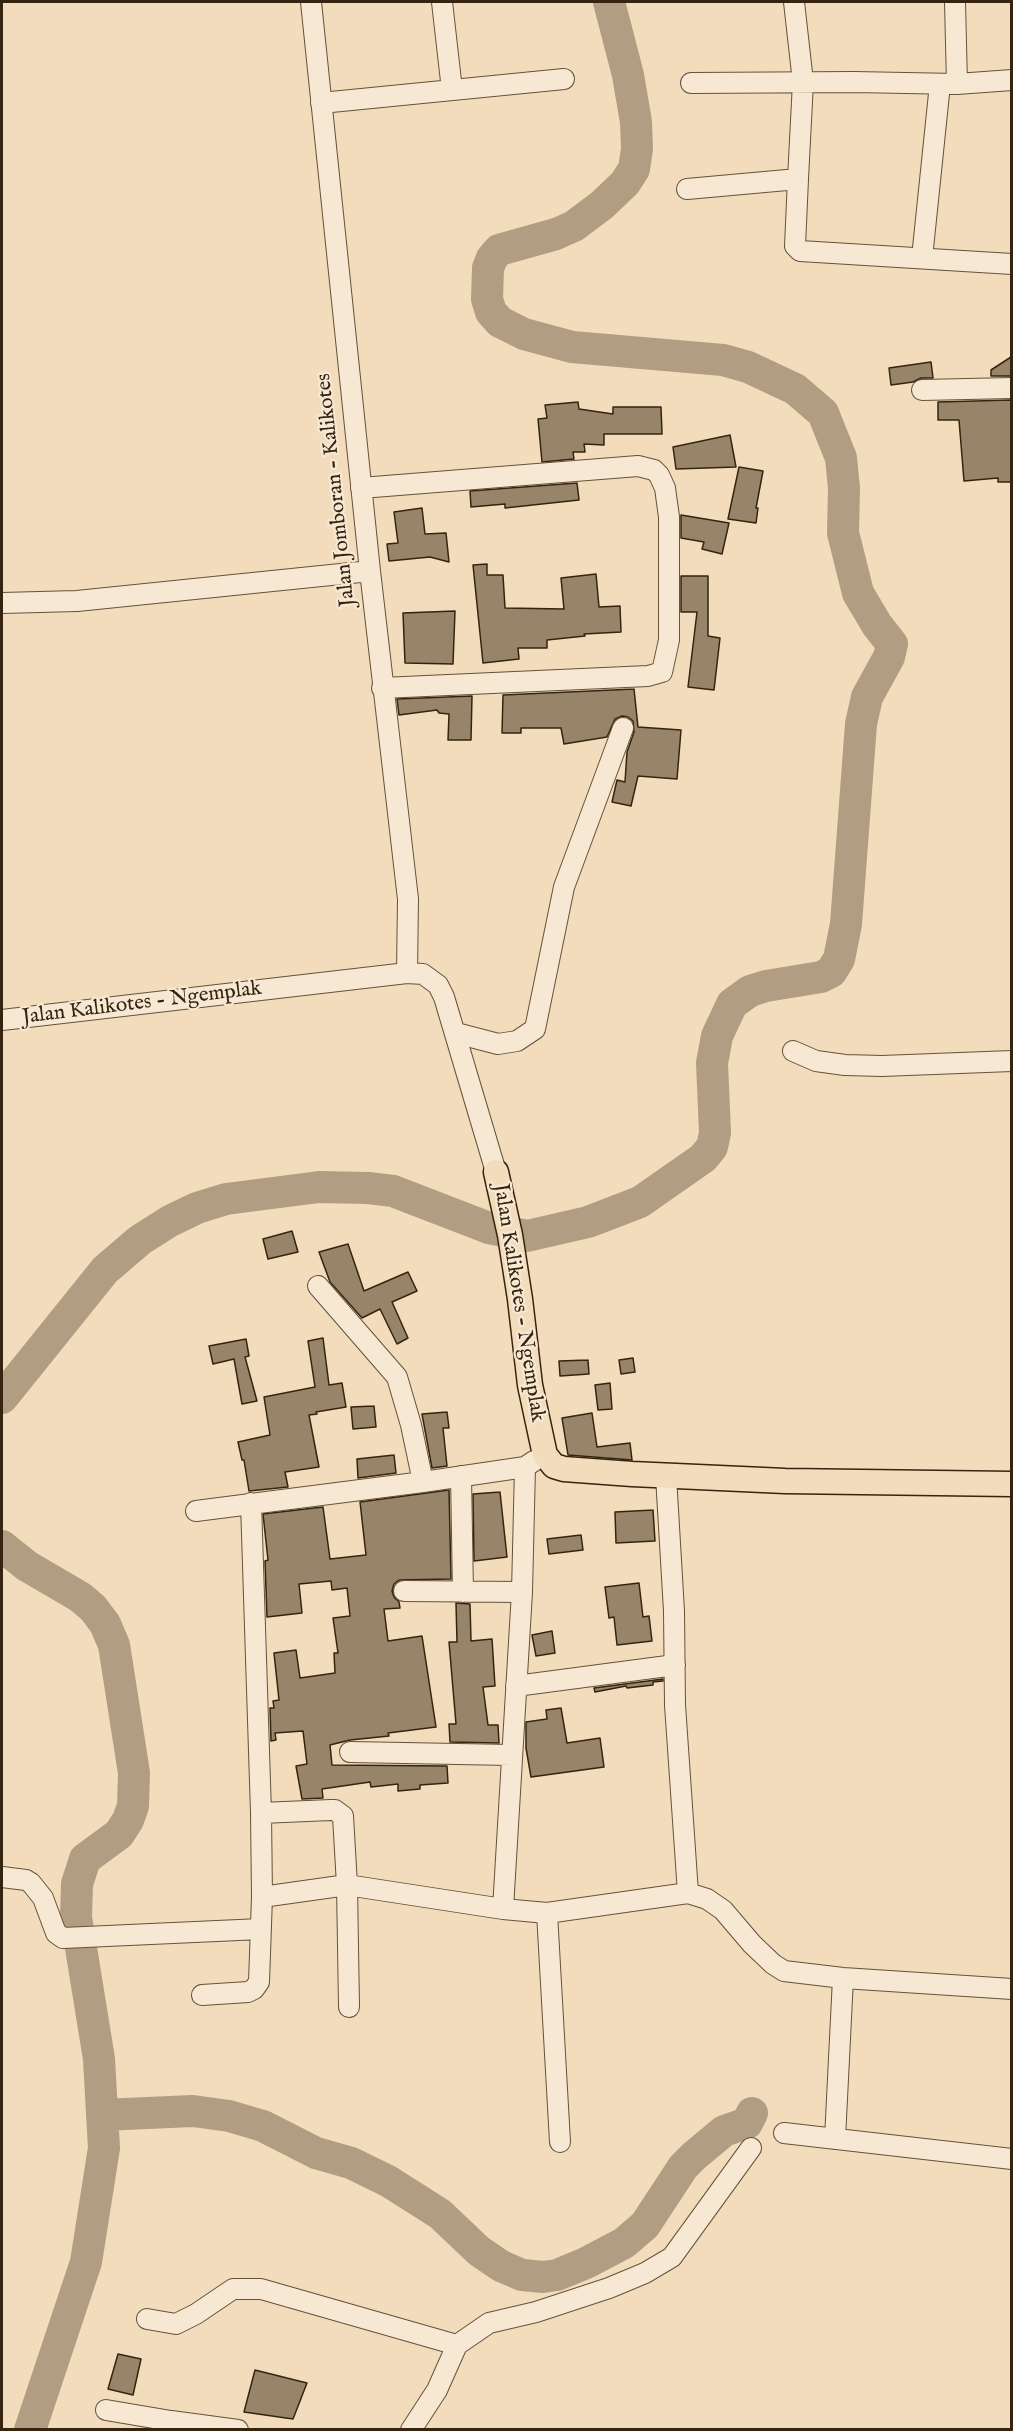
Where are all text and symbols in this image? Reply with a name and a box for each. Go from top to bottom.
street label: Jalan Jomboran - Kalikotes [312,372,362,608]
street label: Jalan Kalikotes - Ngemplak [21,977,263,1031]
street label: Jalan Kalikotes - Ngemplak [487,1182,549,1424]

